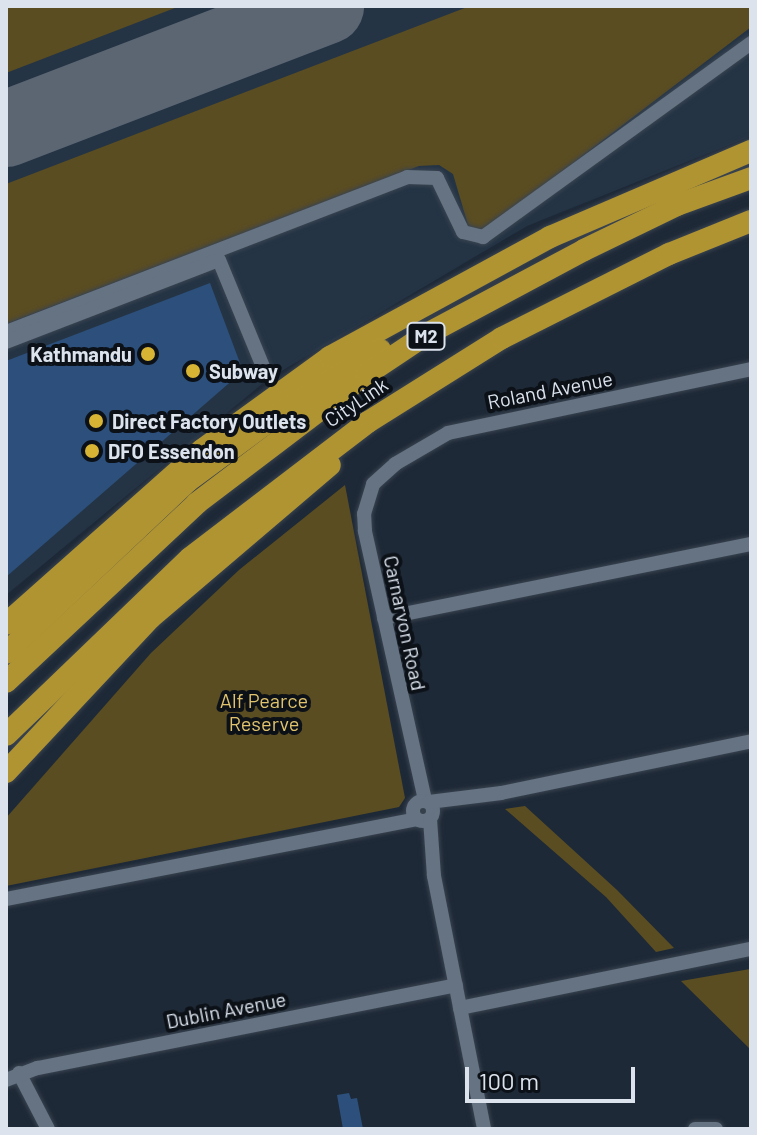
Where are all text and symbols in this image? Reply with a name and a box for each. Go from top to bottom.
road number: M2 [406,322,446,350]
place label: Kathmandu [30,342,132,366]
marker: Kathmandu [139,345,157,363]
place label: Subway [209,359,278,383]
marker: Subway [184,362,202,380]
street label: Roland Avenue [485,366,615,414]
street label: CityLink [320,372,392,432]
place label: Direct Factory Outlets [112,409,306,433]
marker: Direct Factory Outlets [87,412,105,430]
place label: DFO Essendon [108,439,235,463]
marker: DFO Essendon [83,442,101,460]
street label: Carnarvon Road [379,553,431,693]
park label: Alf Pearce Reserve [220,688,308,735]
street label: Dublin Avenue [164,987,288,1033]
scale bar [469,1051,639,1101]
text: 100 m [479,1066,539,1095]

